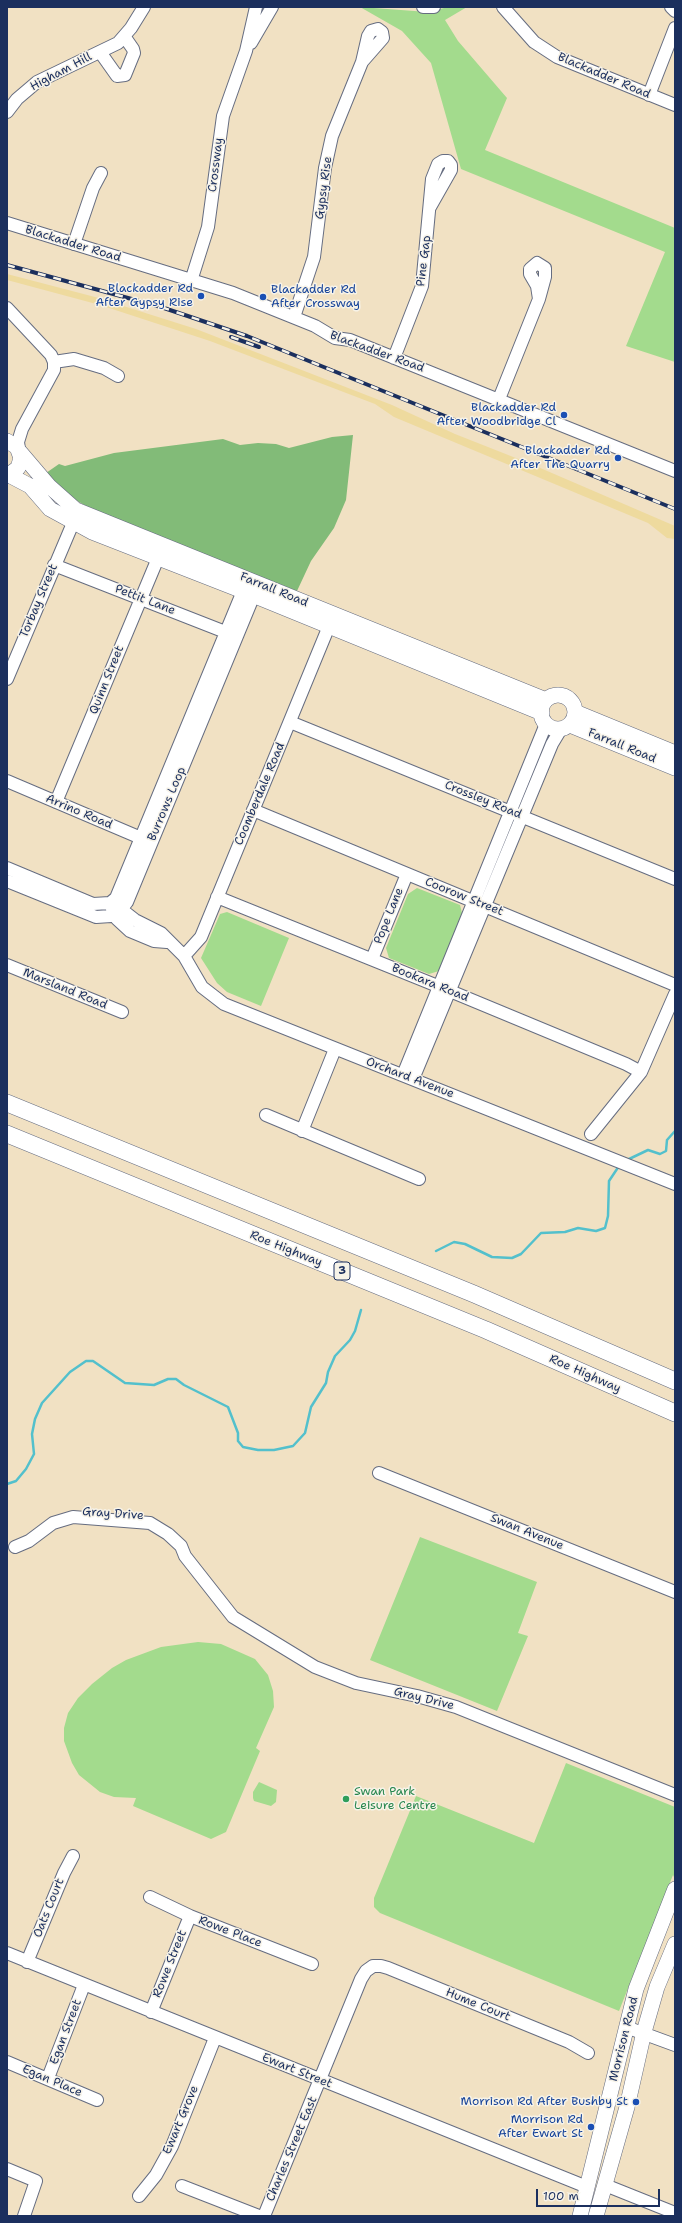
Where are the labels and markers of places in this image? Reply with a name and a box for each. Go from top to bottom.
place label: Blackadder Rd After Gypsy Rise [96,282,193,310]
place label: Blackadder Rd After Crossway [271,283,360,311]
marker: Blackadder Rd After Gypsy Rise [196,291,206,301]
marker: Blackadder Rd After Crossway [258,292,268,302]
place label: Blackadder Rd After Woodbridge Cl [437,401,556,429]
marker: Blackadder Rd After Woodbridge Cl [559,410,569,420]
place label: Blackadder Rd After The Quarry [510,444,610,472]
marker: Blackadder Rd After The Quarry [613,453,623,463]
place label: Swan Park Leisure Centre [354,1785,436,1813]
marker: Swan Park Leisure Centre [341,1794,351,1804]
place label: Morrison Rd After Bushby St [461,2095,628,2109]
marker: Morrison Rd After Bushby St [631,2097,641,2107]
place label: Morrison Rd After Ewart St [498,2113,583,2141]
marker: Morrison Rd After Ewart St [586,2122,596,2132]

